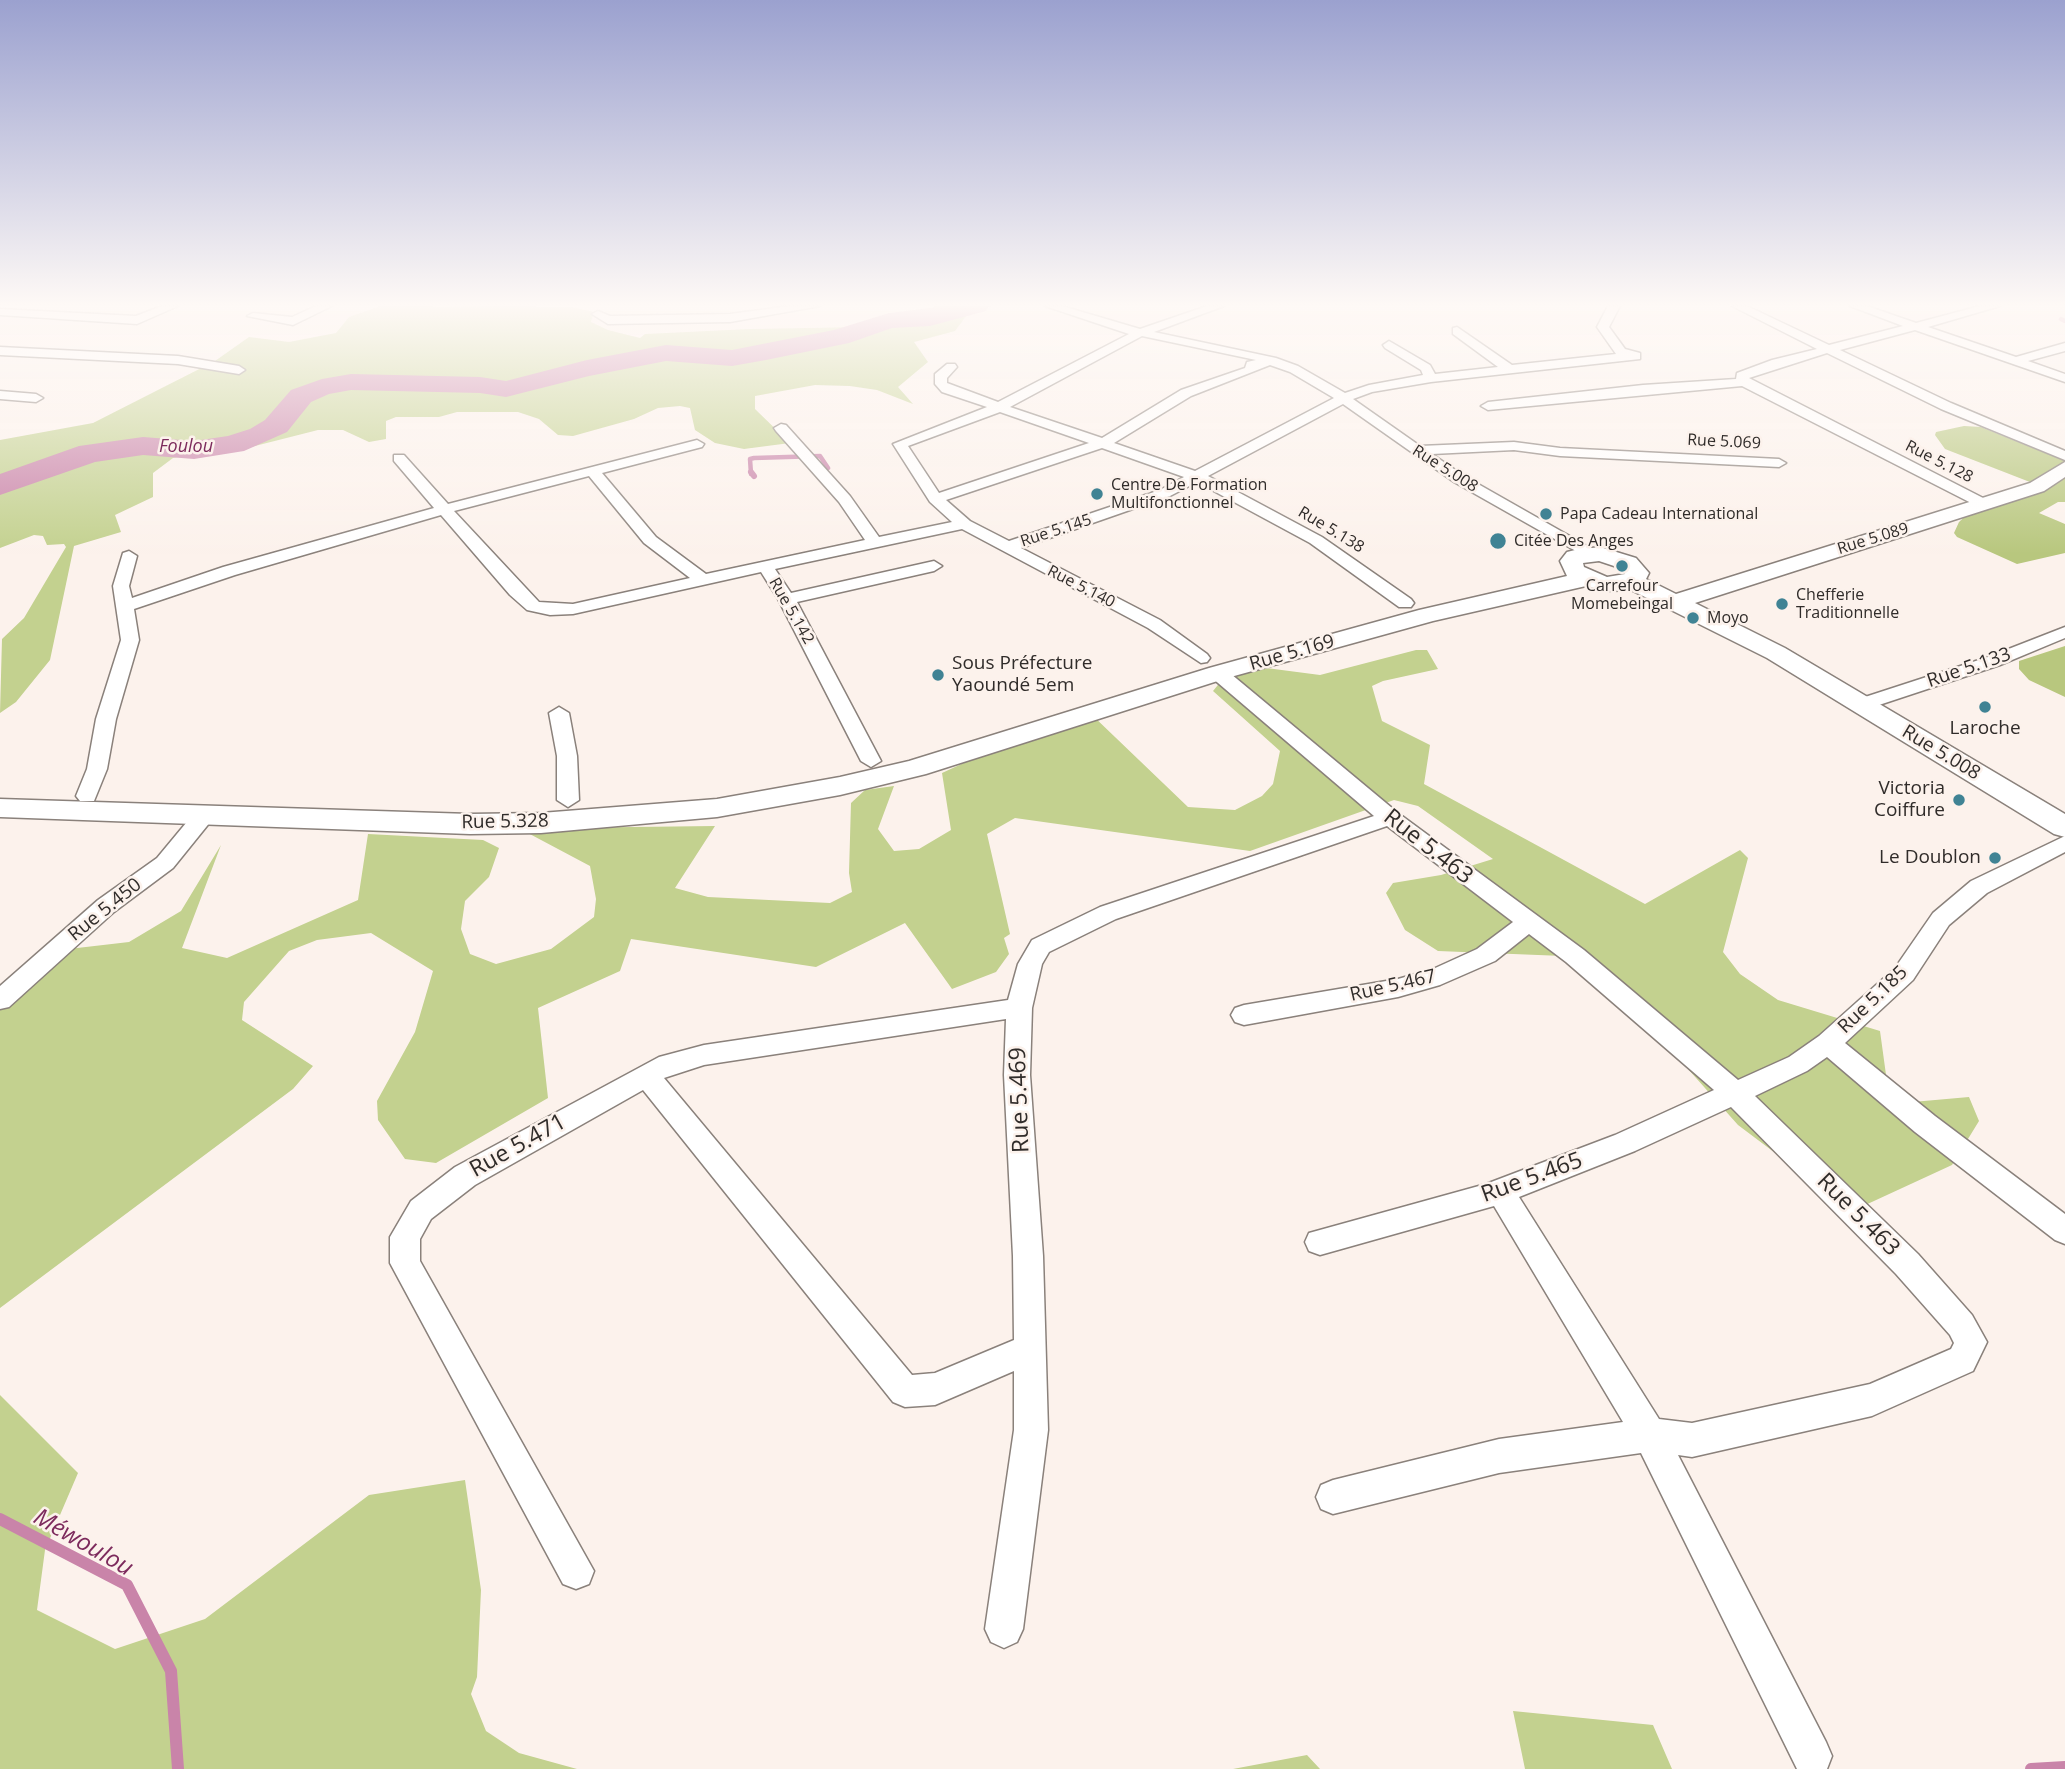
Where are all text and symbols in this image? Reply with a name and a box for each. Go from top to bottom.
street label: Rue 5.069 [1687,430,1761,454]
water label: Foulou [159,436,213,458]
street label: Rue 5.128 [1902,437,1976,487]
street label: Rue 5.008 [1409,441,1481,497]
place label: Centre De Formation Multifonctionnel [1111,475,1267,513]
marker: Centre De Formation Multifonctionnel [1089,486,1105,502]
street label: Rue 5.138 [1295,503,1367,557]
place label: Papa Cadeau International [1560,504,1758,524]
marker: Papa Cadeau International [1538,506,1554,522]
street label: Rue 5.145 [1018,510,1094,552]
street label: Rue 5.089 [1835,519,1911,559]
marker: Citée Des Anges [1488,531,1508,551]
place label: Citée Des Anges [1514,531,1634,551]
marker: Carrefour Momebeingal [1614,558,1630,574]
street label: Rue 5.140 [1044,562,1118,612]
street label: Rue 5.142 [764,574,818,648]
place label: Carrefour Momebeingal [1571,576,1673,614]
place label: Chefferie Traditionnelle [1796,585,1899,623]
marker: Chefferie Traditionnelle [1774,596,1790,612]
place label: Moyo [1707,608,1749,628]
marker: Moyo [1685,610,1701,626]
street label: Rue 5.169 [1247,630,1337,676]
street label: Rue 5.133 [1924,643,2014,693]
place label: Sous Préfecture Yaoundé 5em [952,653,1092,697]
marker: Sous Préfecture Yaoundé 5em [930,667,946,683]
marker: Laroche [1977,699,1993,715]
place label: Laroche [1949,718,2021,740]
street label: Rue 5.008 [1898,721,1984,785]
place label: Victoria Coiffure [1874,778,1945,822]
marker: Victoria Coiffure [1951,792,1967,808]
street label: Rue 5.463 [1378,804,1478,890]
street label: Rue 5.328 [461,810,549,834]
place label: Le Doublon [1879,847,1981,869]
marker: Le Doublon [1987,850,2003,866]
street label: Rue 5.450 [64,874,146,946]
street label: Rue 5.185 [1834,961,1912,1039]
street label: Rue 5.467 [1348,965,1438,1007]
street label: Rue 5.469 [1004,1047,1036,1153]
street label: Rue 5.471 [465,1108,571,1184]
street label: Rue 5.465 [1478,1147,1586,1209]
street label: Rue 5.463 [1811,1168,1905,1262]
water label: Méwoulou [28,1503,138,1583]

